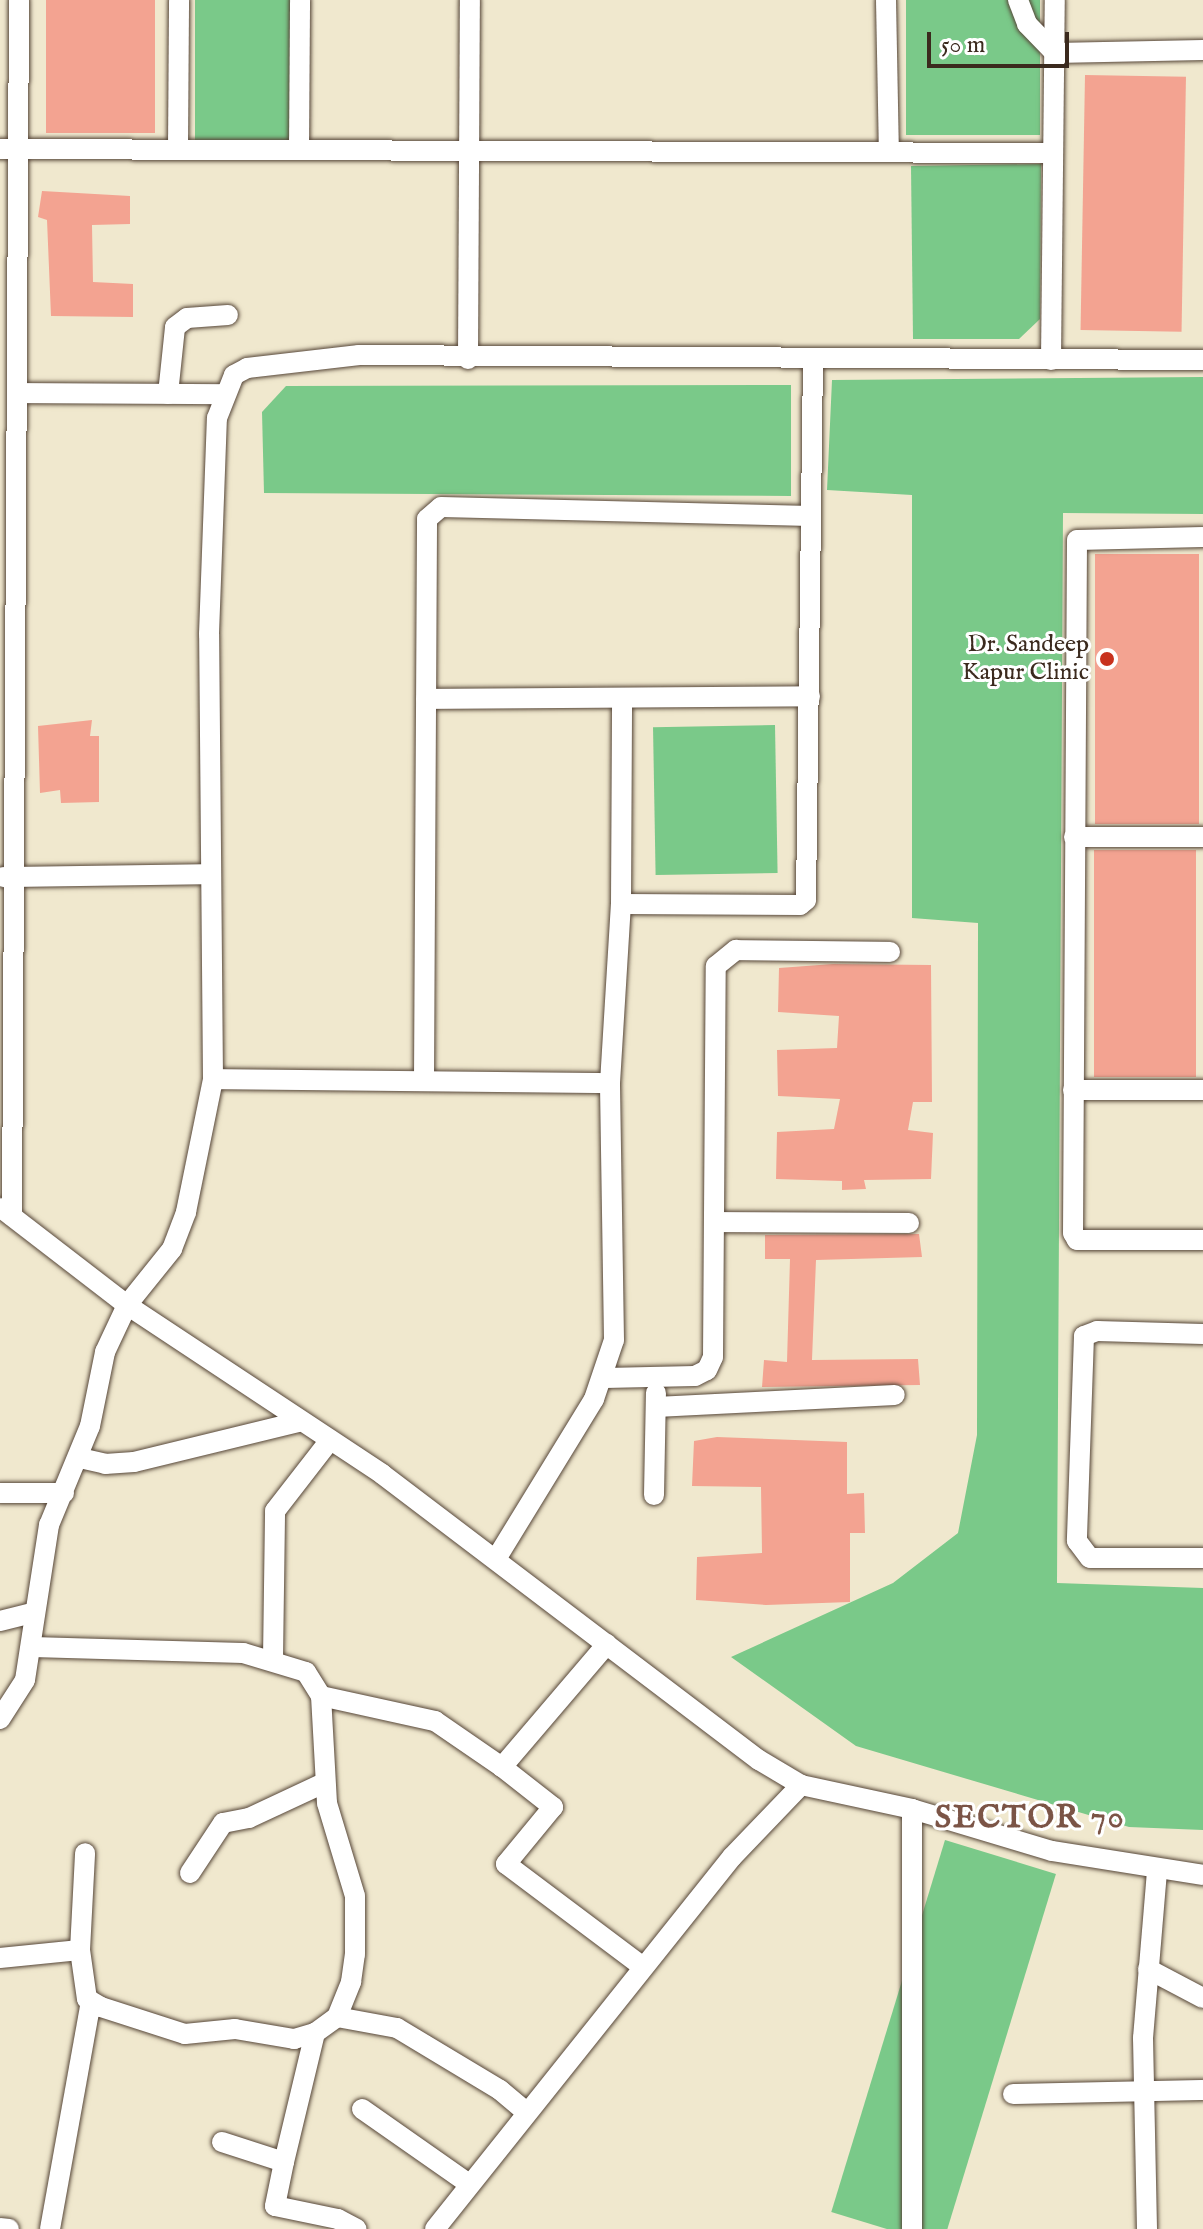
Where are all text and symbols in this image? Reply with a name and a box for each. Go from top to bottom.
scale bar [931,16,1073,66]
text: 50 m [941,30,985,61]
place label: Dr. Sandeep Kapur Clinic [962,631,1089,687]
marker: Dr. Sandeep Kapur Clinic [1096,648,1118,670]
district label: SECTOR 70 [935,1800,1125,1838]

